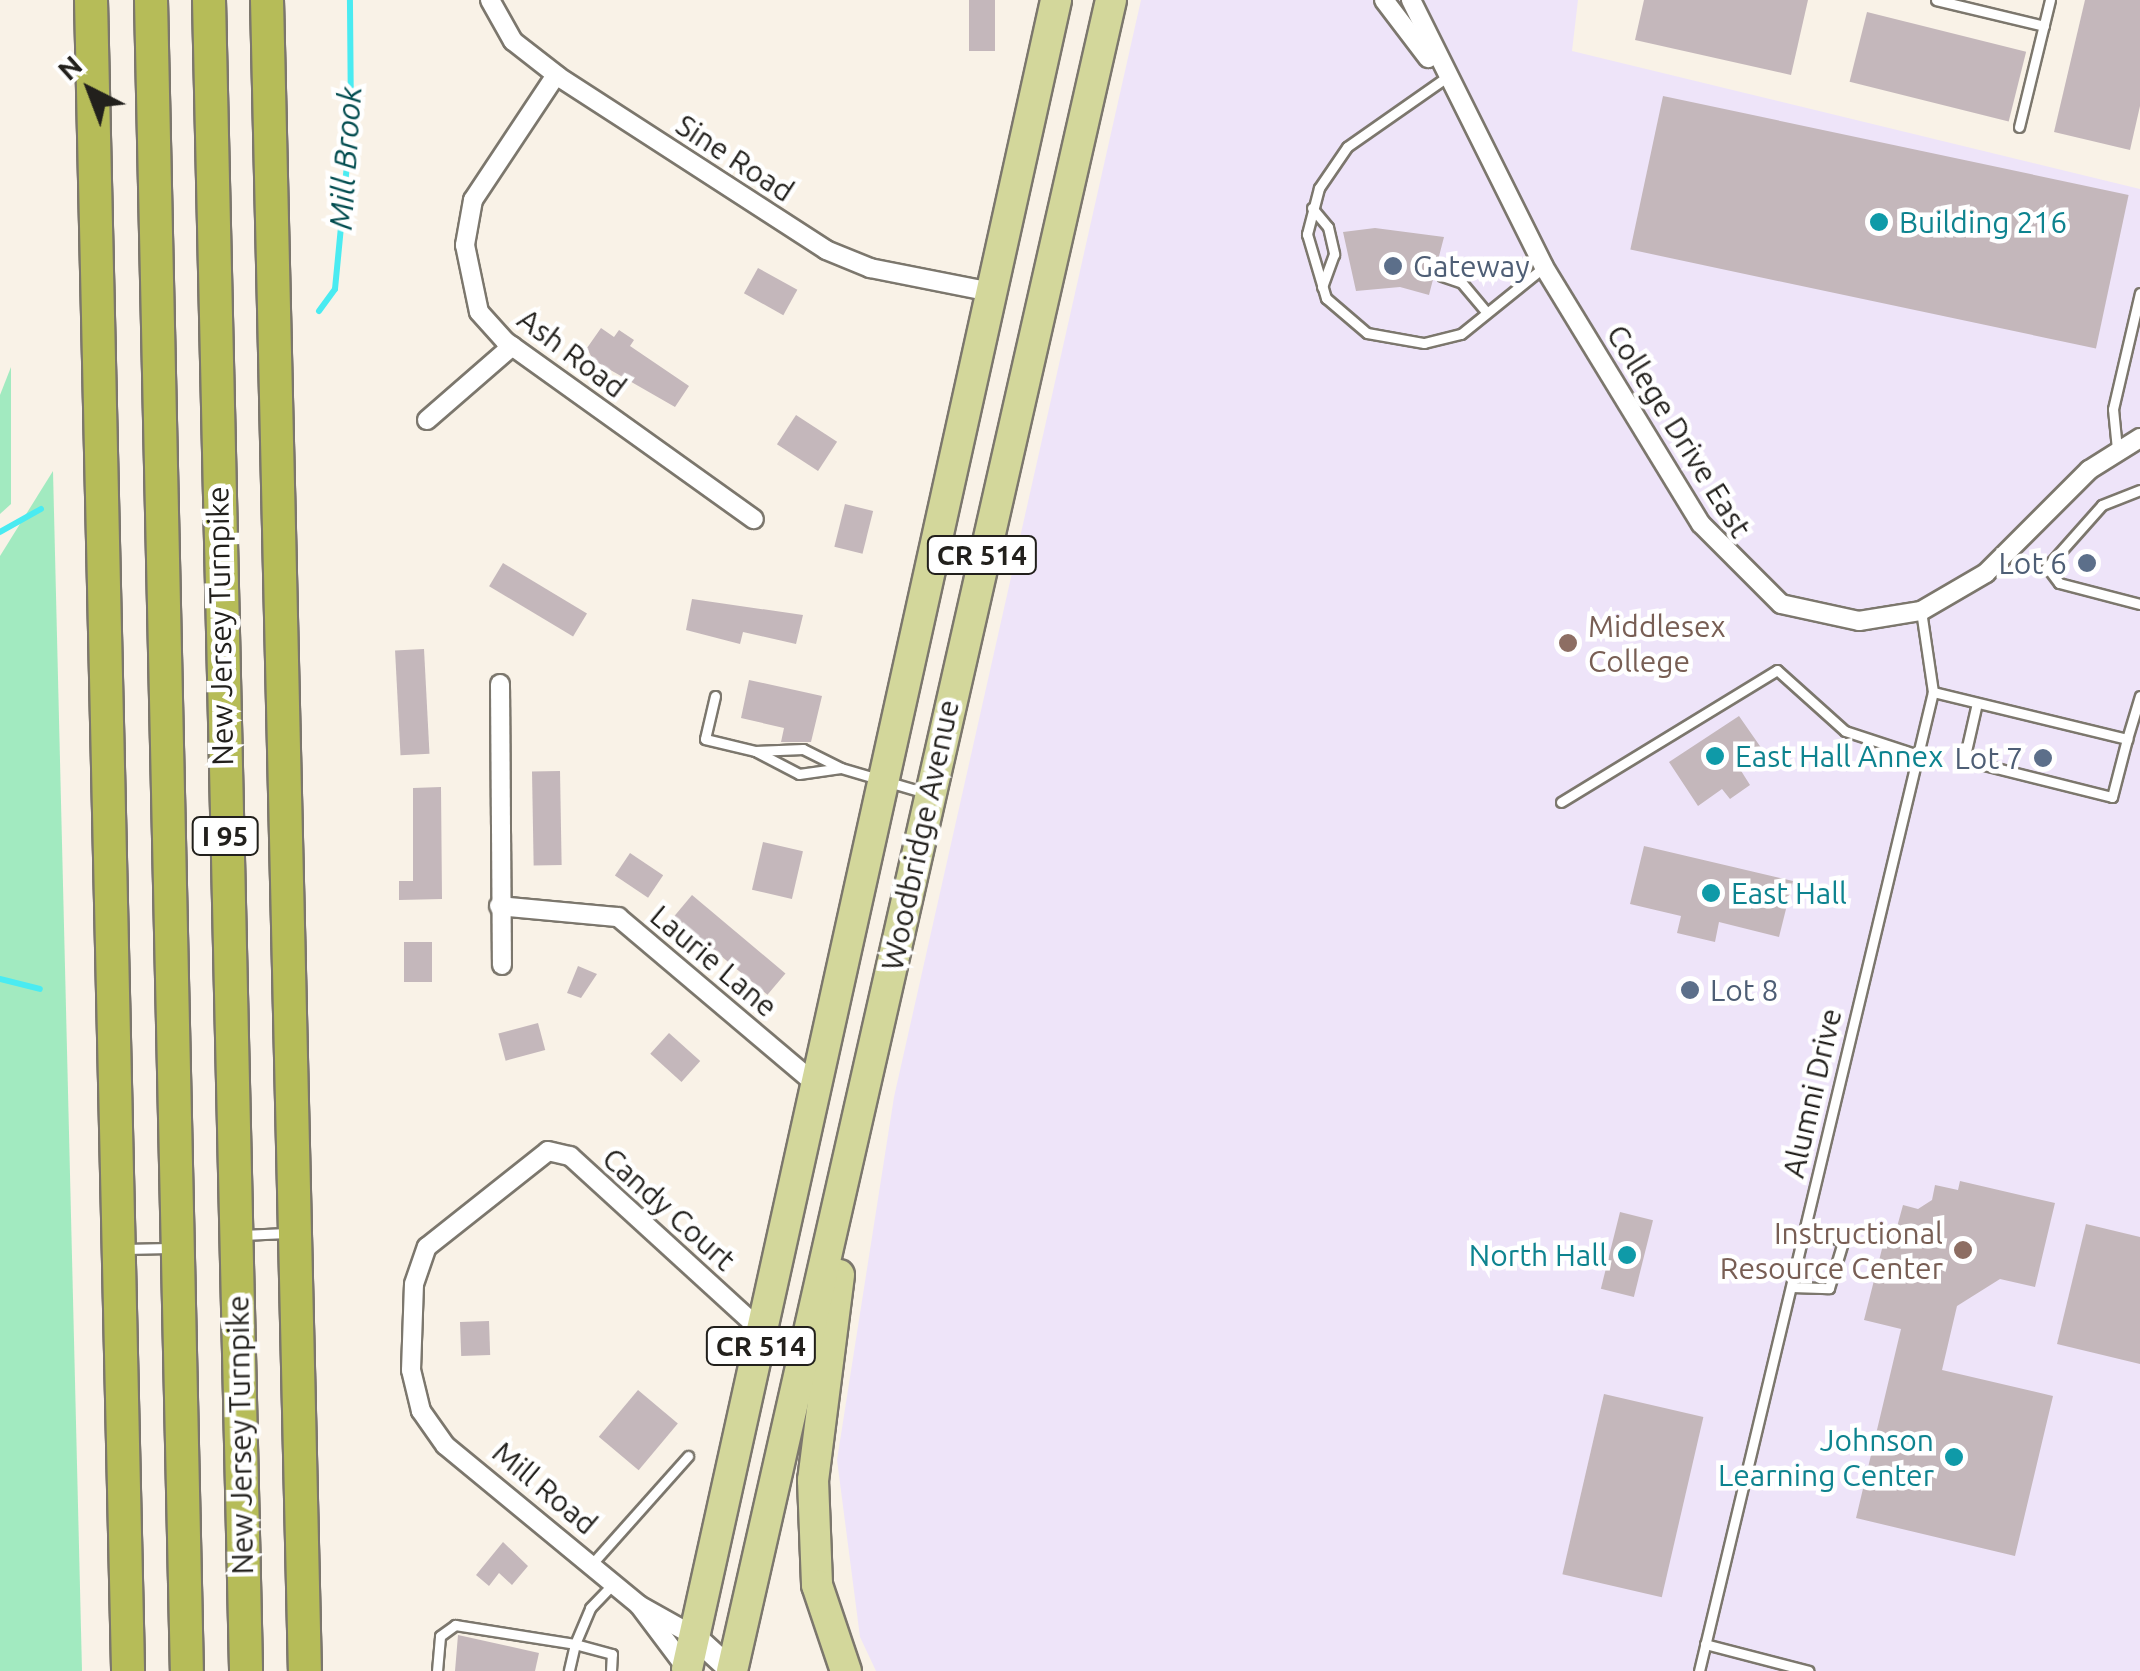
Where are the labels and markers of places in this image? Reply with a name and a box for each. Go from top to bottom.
place label: Building 216 [1899,204,2067,240]
marker: Building 216 [1868,211,1890,233]
place label: Gateway [1413,248,1530,284]
marker: Gateway [1382,255,1404,277]
place label: Lot 6 [1999,545,2067,581]
marker: Lot 6 [2076,552,2098,574]
place label: Middlesex College [1588,608,1726,678]
marker: Middlesex College [1557,632,1579,654]
place label: East Hall Annex [1735,738,1943,774]
place label: Lot 7 [1955,740,2023,776]
marker: East Hall Annex [1704,745,1726,767]
marker: Lot 7 [2032,747,2054,769]
place label: East Hall [1731,875,1847,911]
marker: East Hall [1700,882,1722,904]
place label: Lot 8 [1710,972,1778,1008]
marker: Lot 8 [1679,979,1701,1001]
place label: Instructional Resource Center [1720,1215,1943,1286]
place label: North Hall [1469,1237,1607,1273]
marker: Instructional Resource Center [1952,1239,1974,1261]
marker: North Hall [1616,1244,1638,1266]
place label: Johnson Learning Center [1718,1422,1934,1492]
marker: Johnson Learning Center [1943,1446,1965,1468]

